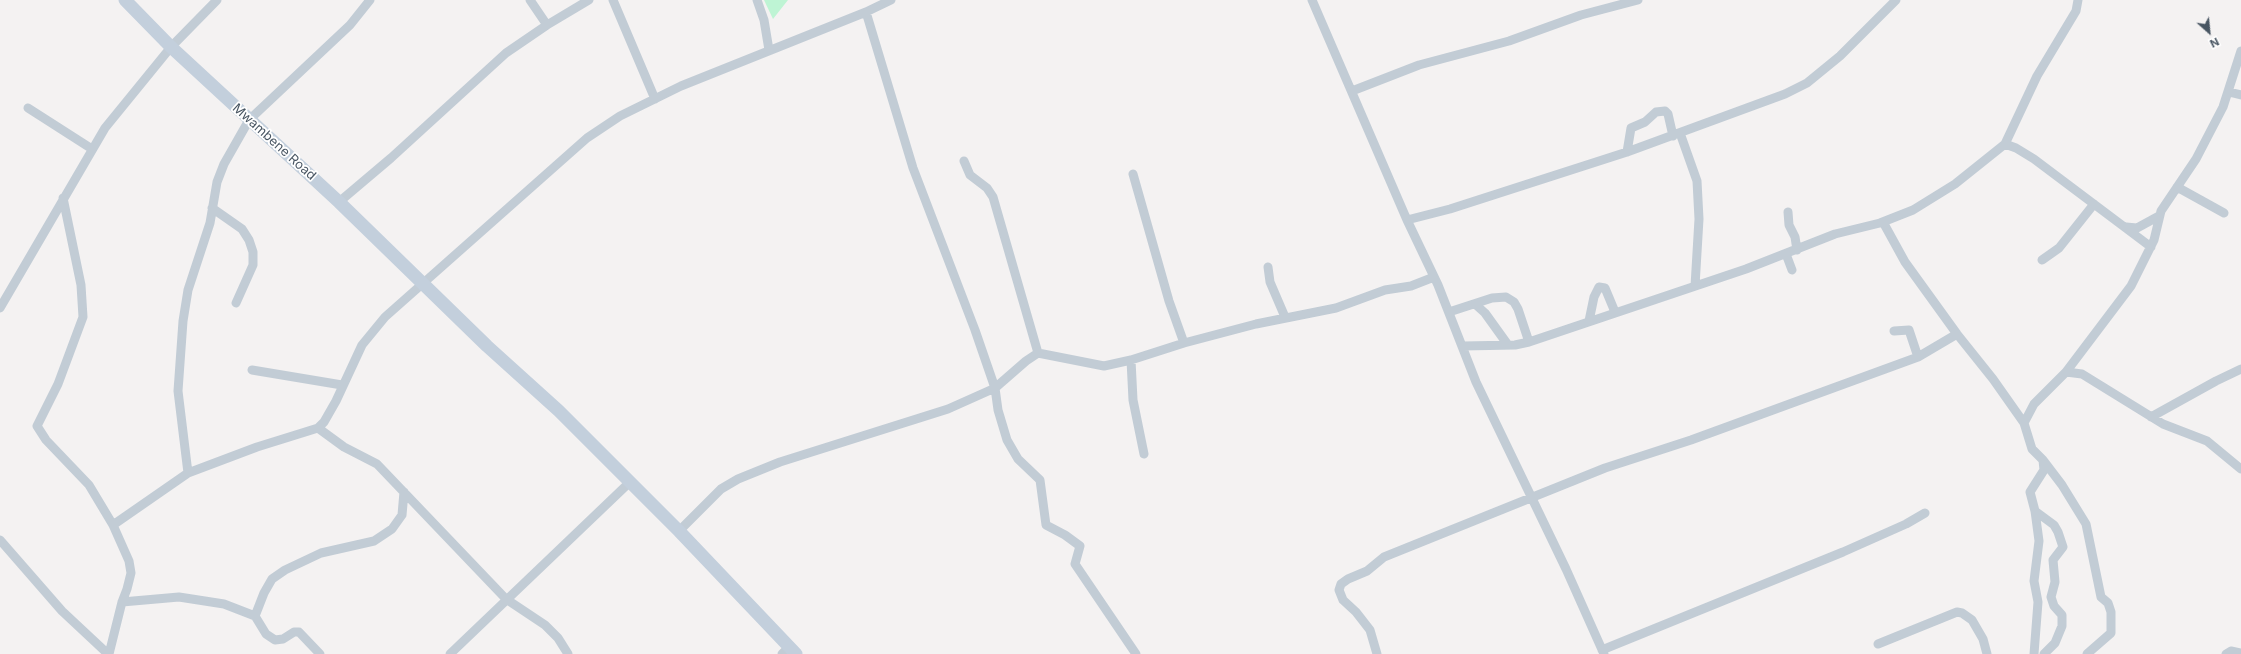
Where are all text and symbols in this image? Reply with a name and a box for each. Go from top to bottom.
north arrow [2189,12,2229,52]
text: N [2208,35,2221,51]
street label: Mwambene Road [229,100,319,184]

